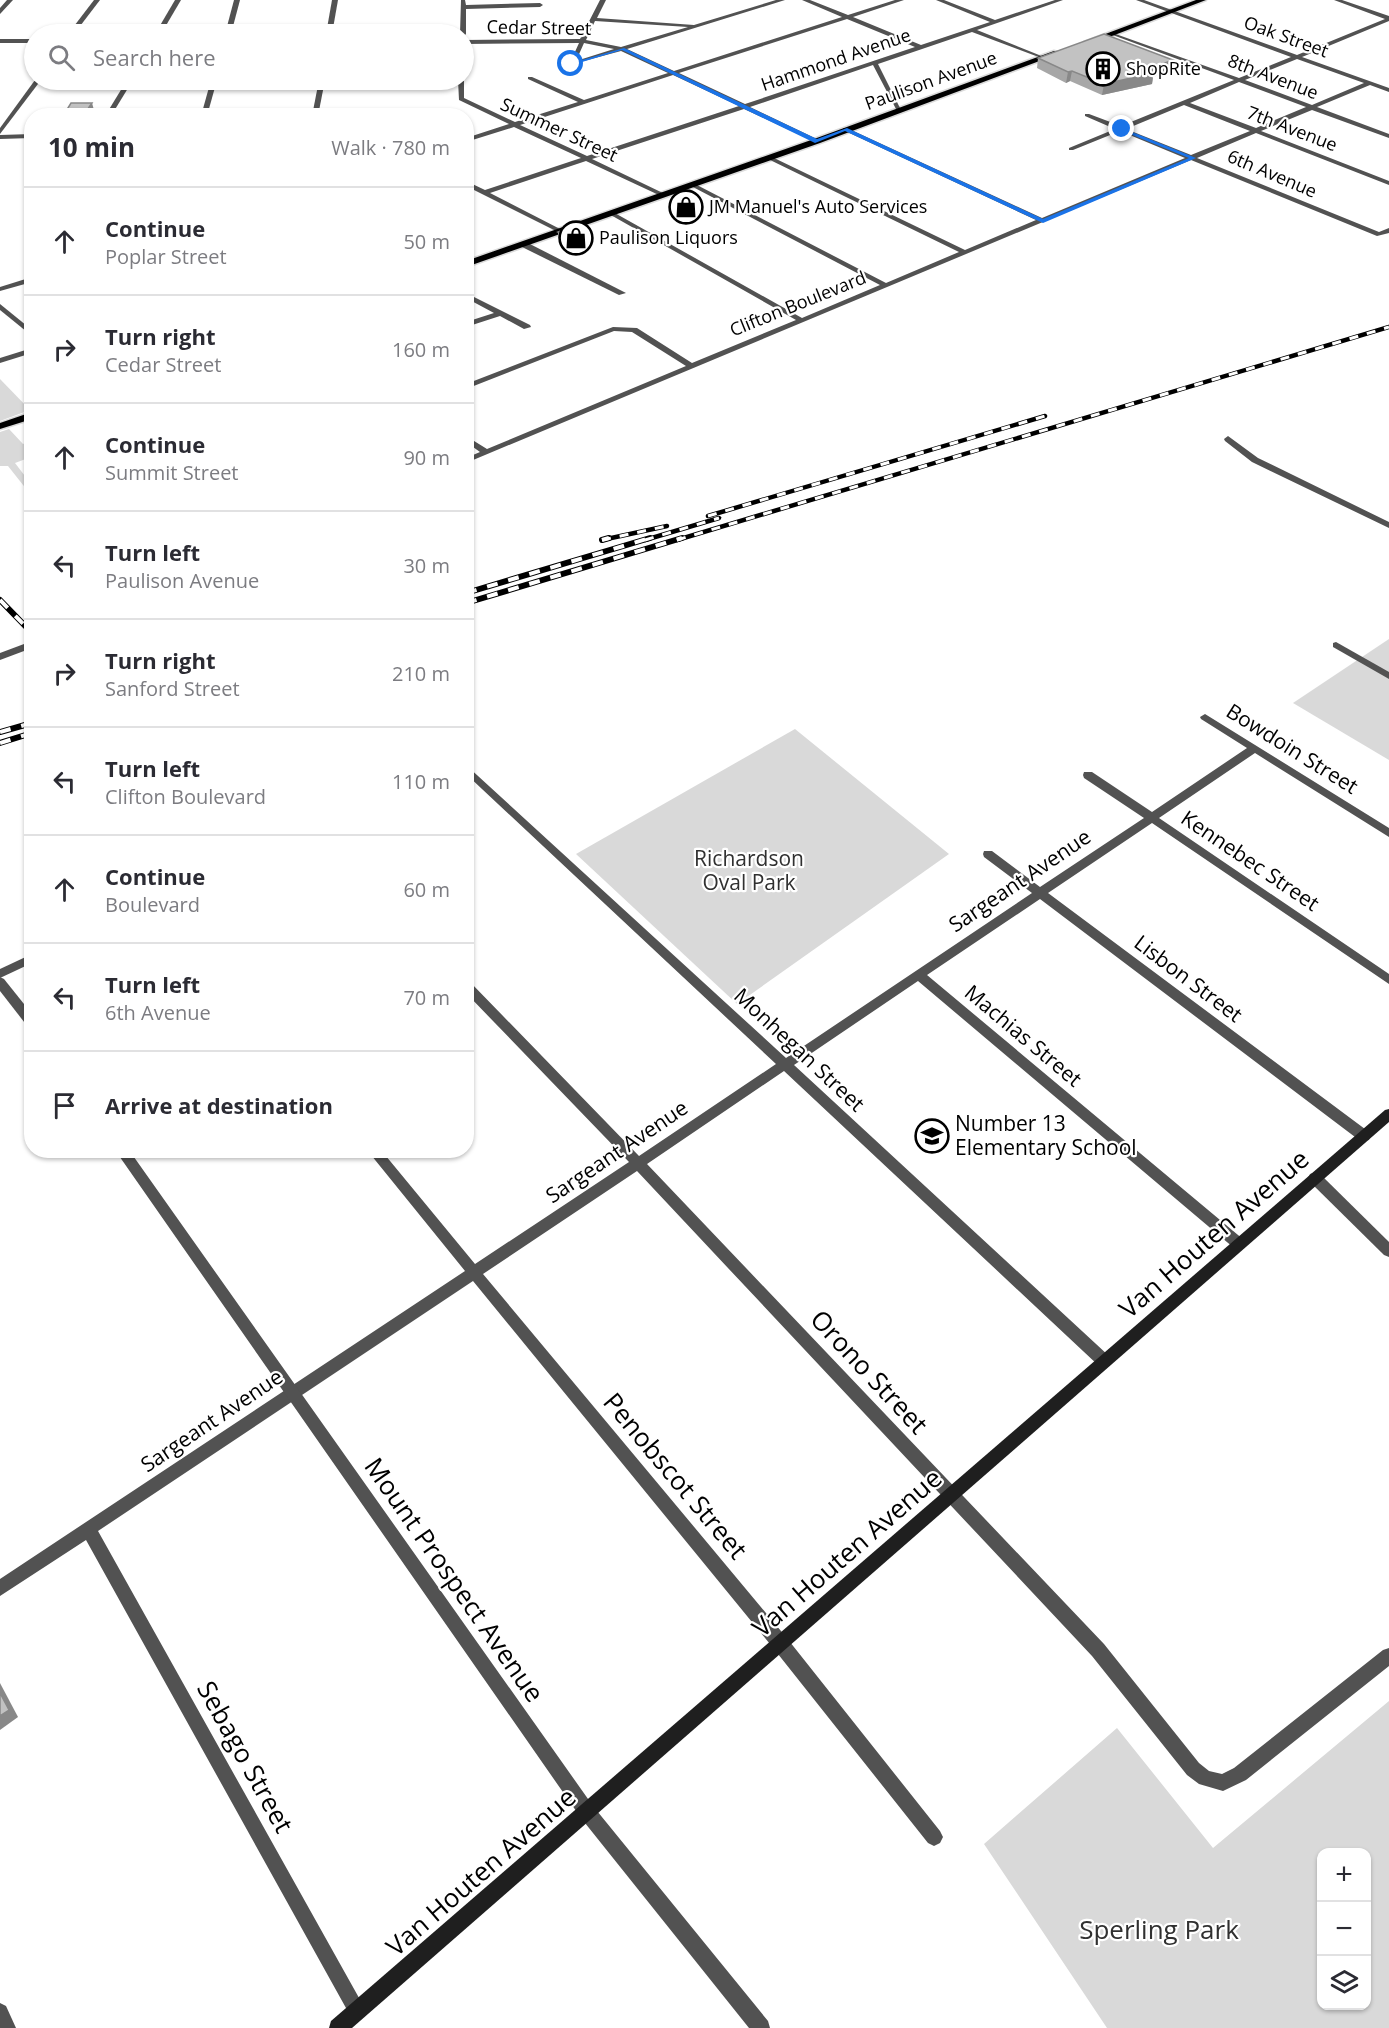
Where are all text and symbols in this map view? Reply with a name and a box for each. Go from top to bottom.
street label: Oak Street [1241,10,1332,62]
street label: Cedar Street [486,14,592,40]
street label: Hammond Avenue [758,22,914,96]
search box [24,24,474,90]
icon: search [45,41,78,74]
text: Search here [93,42,216,72]
street label: Paulison Avenue [861,45,1000,115]
street label: 8th Avenue [1225,48,1322,104]
route start [557,50,583,76]
building icon: ShopRite [1085,51,1121,87]
place label: ShopRite [1126,56,1201,80]
street label: Summer Street [497,91,622,167]
street label: 7th Avenue [1244,100,1341,156]
route end [1108,115,1134,141]
text: 10 min [48,129,135,165]
text: Walk · 780 m [331,134,450,161]
street label: 6th Avenue [1224,143,1321,203]
shop icon: JM Manuel's Auto Services [668,189,704,225]
place label: JM Manuel's Auto Services [707,194,927,218]
text: Continue [105,213,205,243]
shop icon: Paulison Liquors [558,220,594,256]
icon: ahead [48,225,81,258]
place label: Paulison Liquors [599,225,738,249]
text: 50 m [403,228,450,255]
text: Poplar Street [105,243,227,270]
street label: Clifton Boulevard [726,265,869,341]
text: Turn right [105,321,216,351]
icon: right [48,333,81,366]
text: 160 m [392,336,450,363]
text: Cedar Street [105,351,221,378]
text: Continue [105,429,205,459]
icon: ahead [48,441,81,474]
text: 90 m [403,444,450,471]
text: Summit Street [105,459,239,486]
text: Turn left [105,537,200,567]
icon: left [48,549,81,582]
text: 30 m [403,552,450,579]
text: Paulison Avenue [105,567,259,594]
text: Turn right [105,645,216,675]
icon: right [48,657,81,690]
text: 210 m [392,660,450,687]
text: Sanford Street [105,675,240,702]
street label: Bowdoin Street [1221,696,1364,800]
text: Turn left [105,753,200,783]
icon: left [48,765,81,798]
text: 110 m [392,768,450,795]
text: Clifton Boulevard [105,783,266,810]
street label: Kennebec Street [1176,804,1325,917]
street label: Sargeant Avenue [943,822,1096,938]
park label: Richardson Oval Park [694,844,804,896]
text: Continue [105,861,205,891]
icon: ahead [48,873,81,906]
text: 60 m [403,876,450,903]
text: Boulevard [105,891,200,918]
street label: Lisbon Street [1129,928,1248,1028]
text: Turn left [105,969,200,999]
street label: Machias Street [959,978,1088,1092]
icon: left [48,981,81,1014]
street label: Monhegan Street [728,981,871,1117]
text: 70 m [403,984,450,1011]
text: 6th Avenue [105,999,211,1026]
icon: arrive [48,1089,81,1122]
text: Arrive at destination [105,1090,333,1120]
street label: Sargeant Avenue [540,1093,693,1209]
place label: Number 13 Elementary School [955,1109,1137,1161]
school or university icon: Number 13 Elementary School [914,1118,950,1154]
street label: Van Houten Avenue [1111,1141,1316,1326]
street label: Orono Street [803,1301,937,1441]
street label: Sargeant Avenue [135,1362,288,1478]
street label: Penobscot Street [595,1385,756,1566]
street label: Mount Prospect Avenue [357,1450,553,1709]
street label: Van Houten Avenue [744,1460,949,1645]
street label: Sebago Street [189,1674,302,1839]
street label: Van Houten Avenue [378,1779,583,1964]
map controls [1317,1848,1371,2010]
button: + [1317,1848,1371,1902]
button: − [1317,1902,1371,1956]
park label: Sperling Park [1079,1911,1239,1947]
button: layers [1317,1956,1371,2010]

